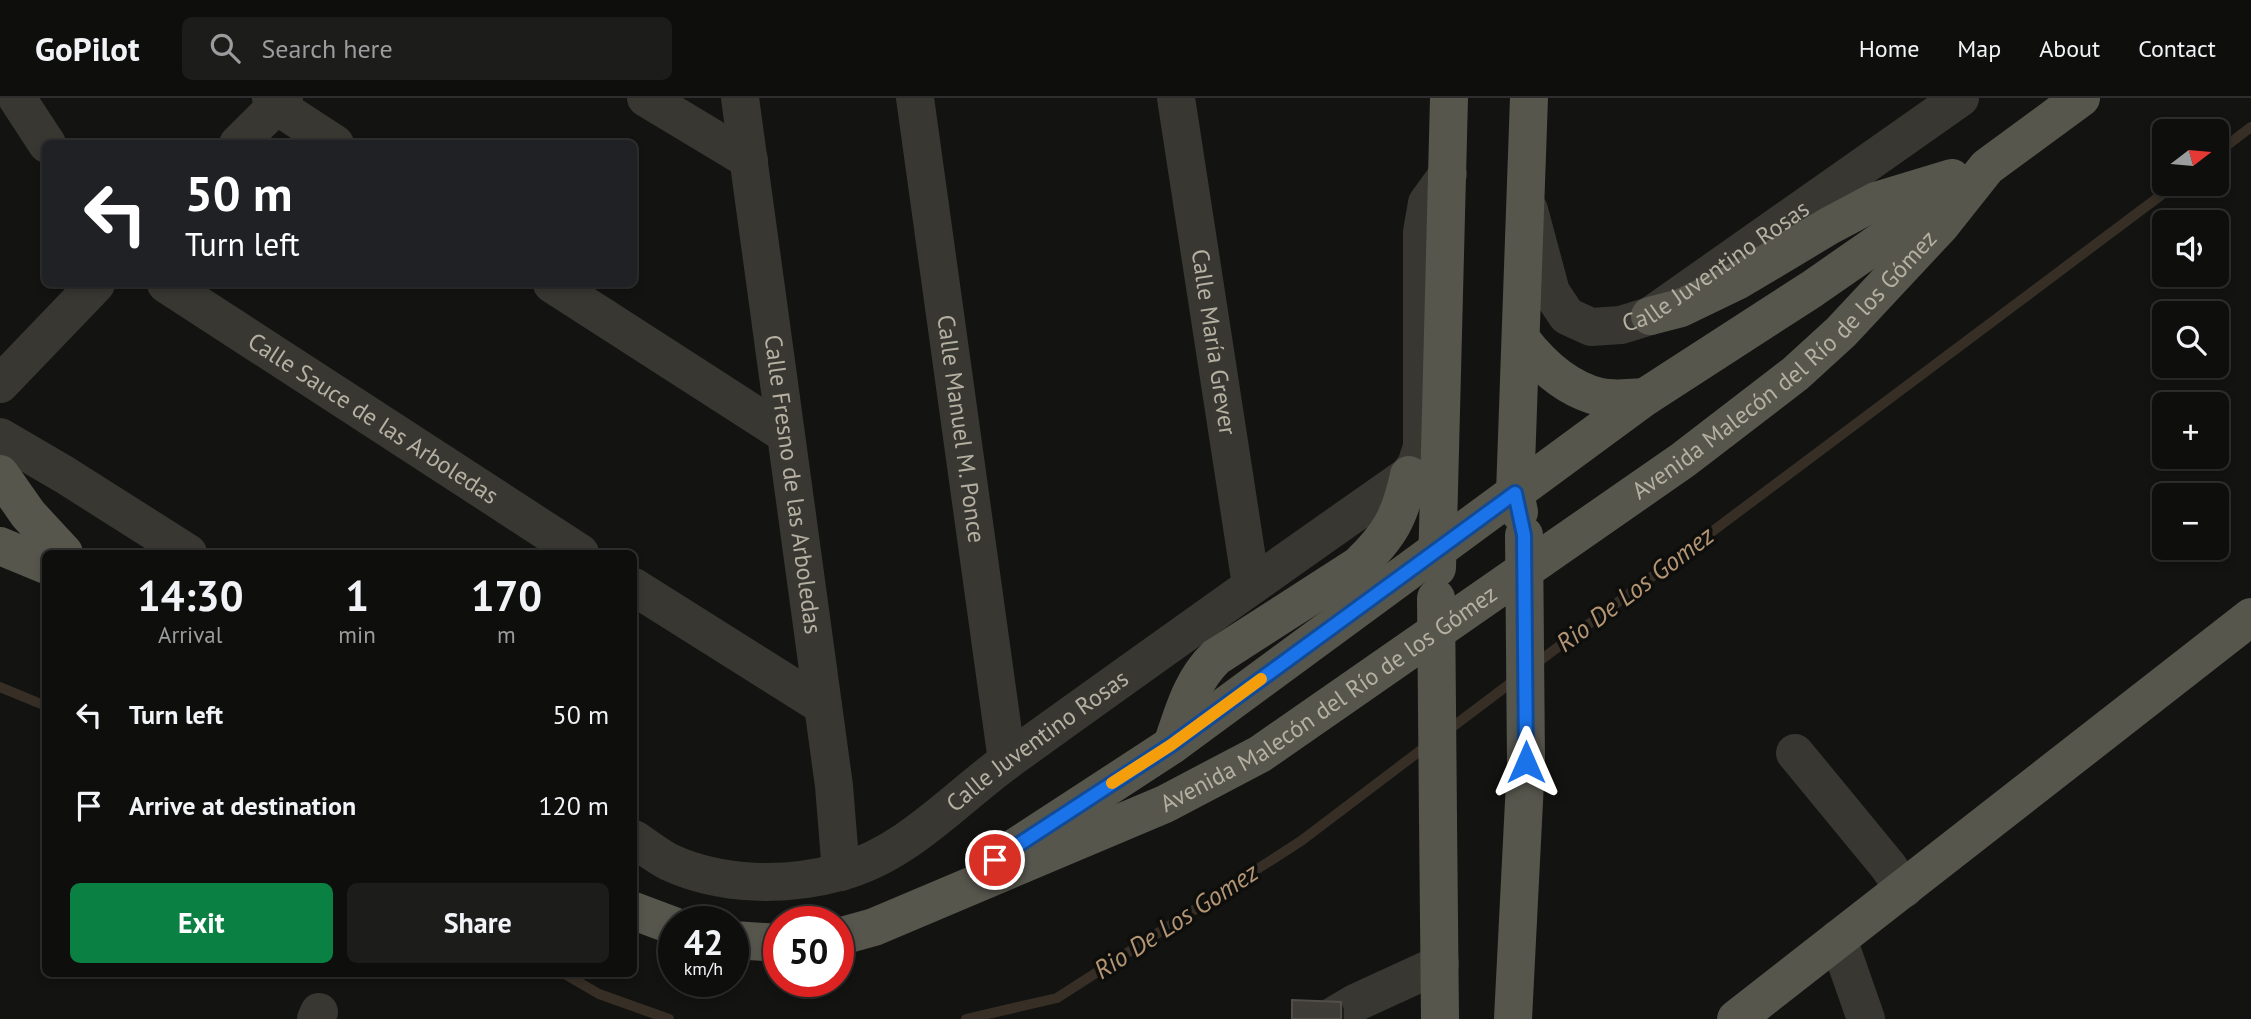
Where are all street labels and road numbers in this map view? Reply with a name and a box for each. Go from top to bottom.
street label: Calle Juventino Rosas [1618,193,1815,339]
street label: Avenida Malecón del Río de los Gómez [1626,223,1943,506]
street label: Calle María Grever [1184,247,1244,437]
street label: Calle Manuel M. Ponce [930,313,993,545]
street label: Calle Sauce de las Arboledas [242,325,505,511]
street label: Calle Fresno de las Arboledas [758,333,829,636]
street label: Avenida Malecón del Río de los Gómez [1155,578,1503,819]
street label: Calle Juventino Rosas [940,663,1134,819]

